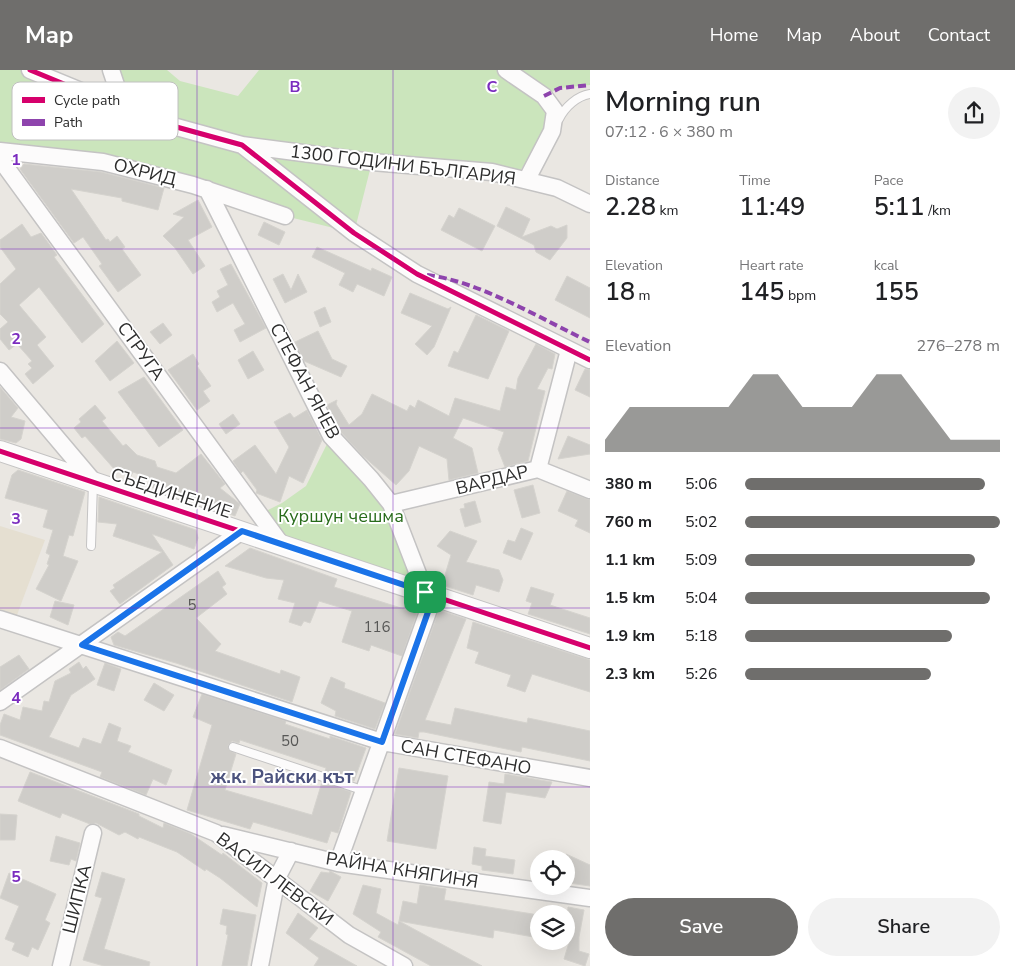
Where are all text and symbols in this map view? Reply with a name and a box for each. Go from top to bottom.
text: Map [25,19,73,51]
text: Home [710,23,758,47]
text: Map [786,23,822,47]
text: About [850,23,900,47]
text: Contact [928,23,990,47]
text: B [289,76,301,98]
text: C [487,76,498,98]
legend [12,82,178,140]
text: Morning run [605,83,761,121]
button: share [948,87,1000,139]
text: Cycle path [54,91,120,110]
text: Path [54,113,83,132]
text: 07:12 · 6 × 380 m [605,121,733,143]
street label: 1300 ГОДИНИ БЪЛГАРИЯ [289,139,517,191]
text: 1 [11,149,21,171]
street label: ОХРИД [111,153,179,191]
text: Distance [605,171,659,190]
text: Time [739,171,770,190]
text: Pace [874,171,903,190]
text: 2.28 [605,190,656,224]
text: 11:49 [739,190,805,224]
text: 5:11 [874,190,925,224]
text: km [656,201,679,220]
text: /km [925,201,951,220]
text: Elevation [605,256,663,275]
text: Heart rate [739,256,803,275]
text: kcal [874,256,898,275]
text: 18 [605,275,635,309]
text: 145 [739,275,784,309]
text: 155 [874,275,919,309]
text: m [635,286,651,305]
text: bpm [784,286,816,305]
street label: СТРУГА [112,317,170,385]
street label: СТЕФАН ЯНЕВ [264,319,346,443]
text: 2 [11,328,21,350]
text: Elevation [605,335,671,357]
text: 276–278 m [917,335,1000,357]
street label: ВАРДАР [453,459,531,501]
street label: СЪЕДИНЕНИЕ [108,462,234,524]
text: 380 m [605,473,652,495]
text: 5:06 [685,473,717,495]
park label: Куршун чешма [278,504,404,528]
text: 3 [11,508,21,530]
text: 760 m [605,511,652,533]
text: 5:02 [685,511,717,533]
text: 1.1 km [605,549,655,571]
text: 5:09 [685,549,717,571]
pin [404,571,446,613]
icon: arrive [411,578,439,606]
text: 1.5 km [605,587,655,609]
text: 5:04 [685,587,717,609]
house number: 5 [187,595,197,615]
house number: 116 [363,617,391,637]
text: 1.9 km [605,625,655,647]
text: 5:18 [685,625,717,647]
text: 2.3 km [605,663,655,685]
text: 5:26 [685,663,717,685]
text: 4 [11,687,21,709]
house number: 50 [281,731,299,751]
street label: САН СТЕФАНО [399,734,533,780]
district label: ж.к. Райски кът [210,764,353,790]
street label: ВАСИЛ ЛЕВСКИ [211,827,339,931]
street label: РАЙНА КНЯГИНЯ [324,846,480,894]
map controls [530,850,575,950]
button: locate [530,850,575,895]
street label: ШИПКА [57,862,97,936]
text: 5 [11,866,21,888]
button: Save [605,898,798,956]
button: Share [808,898,1000,956]
button: layers [530,905,575,950]

